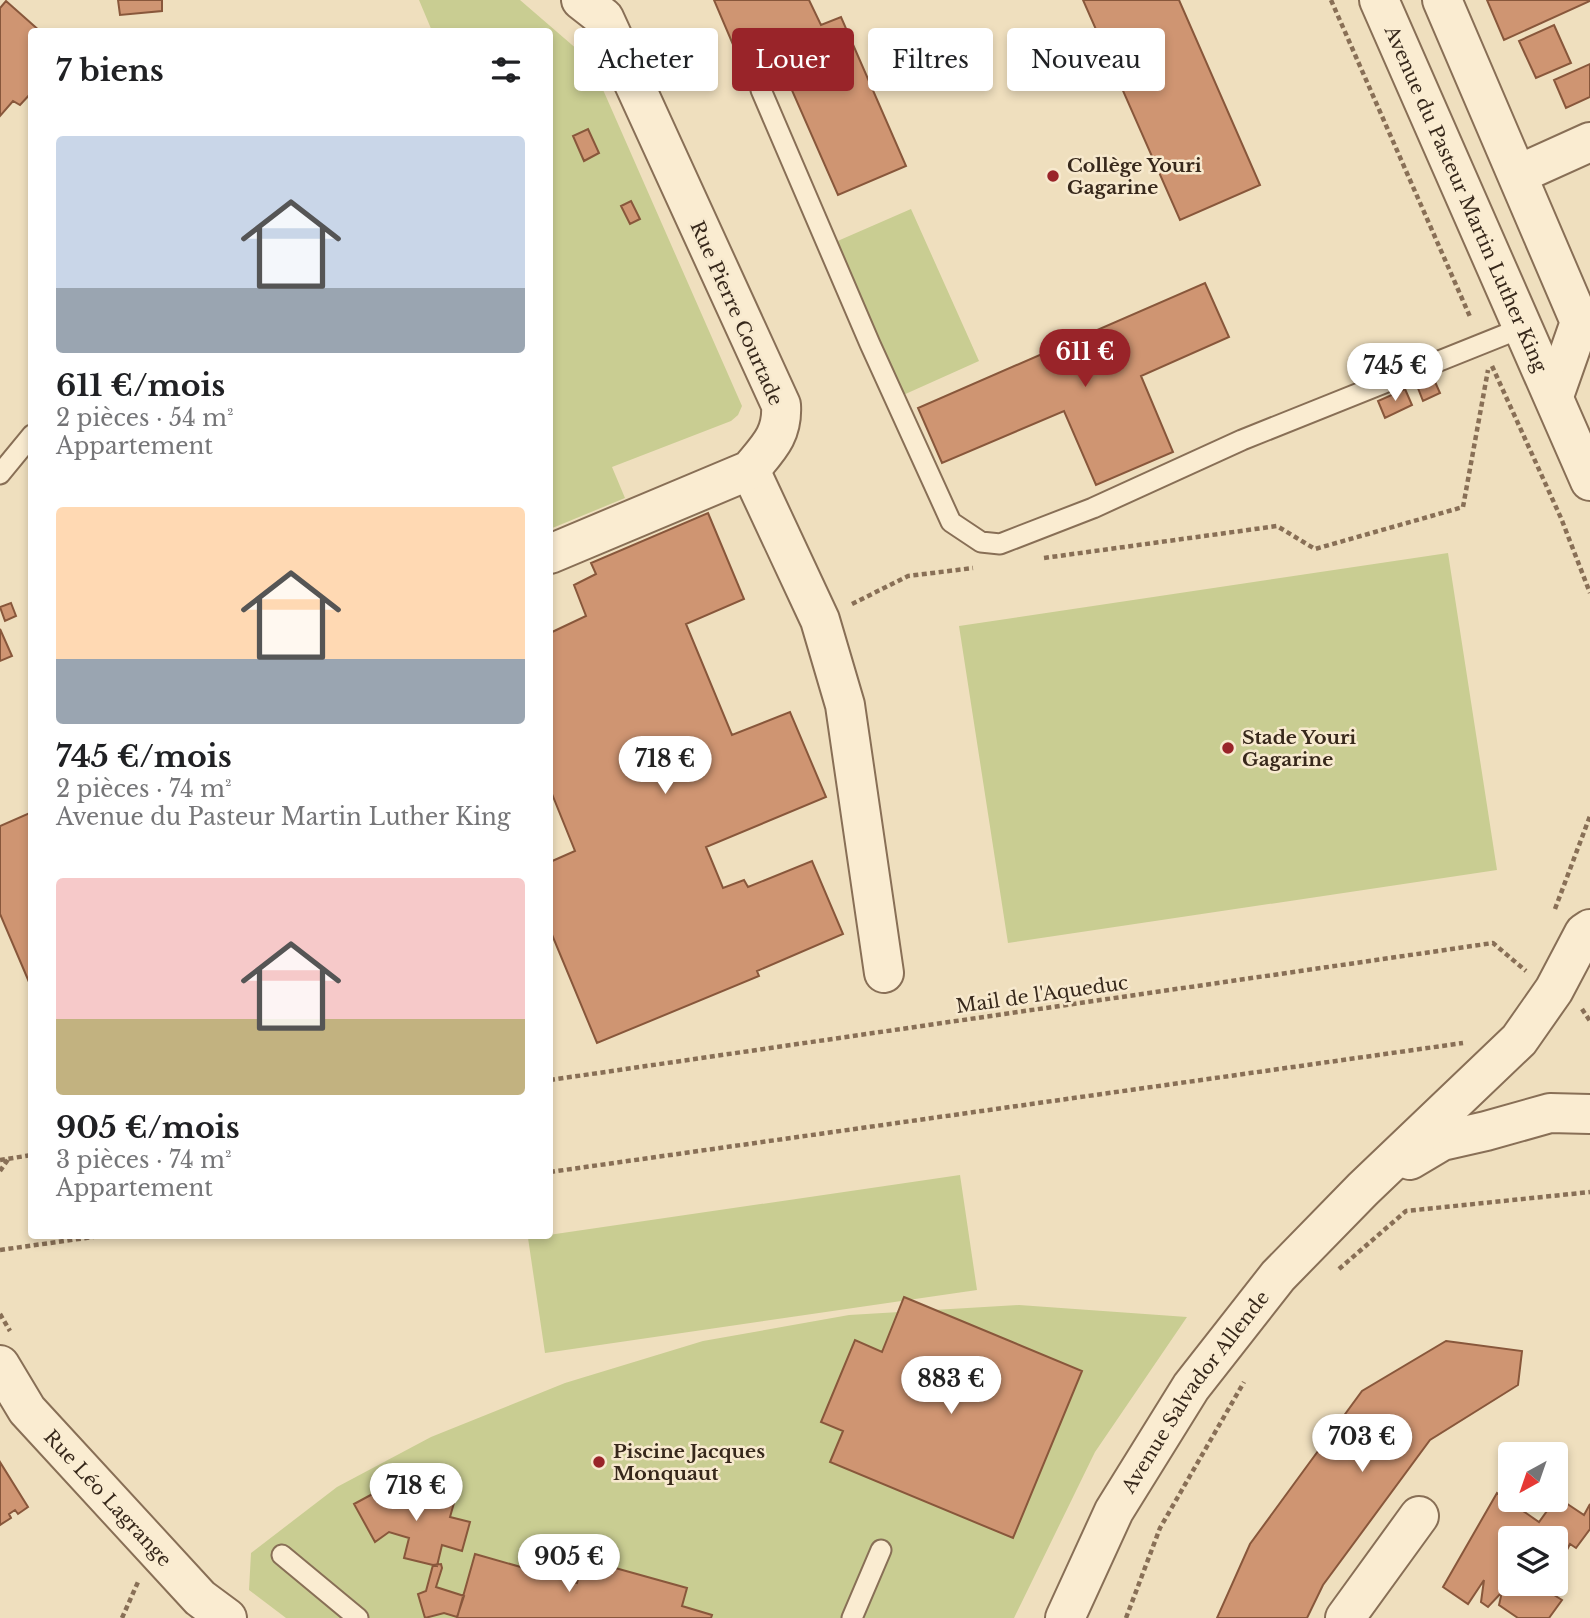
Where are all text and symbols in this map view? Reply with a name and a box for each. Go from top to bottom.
street label: Avenue du Pasteur Martin Luther King [1379,21,1552,376]
chip: Acheter [574,28,718,91]
chip: Louer [732,28,854,91]
chip: Filtres [868,28,993,91]
chip: Nouveau [1007,28,1165,91]
icon: filters [487,51,525,89]
text: 7 biens [56,52,164,89]
place label: Collège Youri Gagarine [1067,154,1202,199]
marker: Collège Youri Gagarine [1045,168,1061,184]
icon: home [228,181,354,307]
street label: Rue Pierre Courtade [685,217,788,409]
pin: 611 € [1036,330,1134,389]
text: 611 € [1055,338,1115,366]
pin: 745 € [1346,344,1444,403]
text: 745 € [1363,352,1427,380]
text: 611 €/mois [56,367,225,404]
text: 2 pièces · 54 m² [56,404,233,432]
text: Appartement [56,432,213,460]
icon: home [228,552,354,678]
place label: Stade Youri Gagarine [1242,726,1356,771]
pin: 718 € [616,736,714,796]
text: 745 €/mois [56,738,232,775]
marker: Stade Youri Gagarine [1220,740,1236,756]
text: 718 € [635,745,695,773]
text: 2 pièces · 74 m² [56,775,232,803]
text: Avenue du Pasteur Martin Luther King [56,803,511,831]
icon: home [228,923,354,1049]
street label: Mail de l'Aqueduc [955,971,1130,1018]
text: 905 €/mois [56,1109,240,1146]
text: 3 pièces · 74 m² [56,1146,232,1174]
text: Appartement [56,1174,213,1202]
street label: Avenue Salvador Allende [1116,1286,1274,1498]
pin: 883 € [902,1356,1000,1416]
text: 883 € [917,1365,985,1393]
pin: 703 € [1313,1414,1411,1474]
text: 703 € [1328,1423,1396,1451]
street label: Rue Léo Lagrange [39,1425,176,1571]
place label: Piscine Jacques Monquaut [613,1440,765,1485]
north arrow [1498,1442,1568,1512]
map controls [1498,1442,1568,1596]
marker: Piscine Jacques Monquaut [591,1454,607,1470]
pin: 718 € [367,1464,465,1523]
text: 718 € [386,1472,446,1500]
button: layers [1498,1526,1568,1596]
pin: 905 € [520,1534,618,1594]
text: 905 € [534,1543,604,1571]

